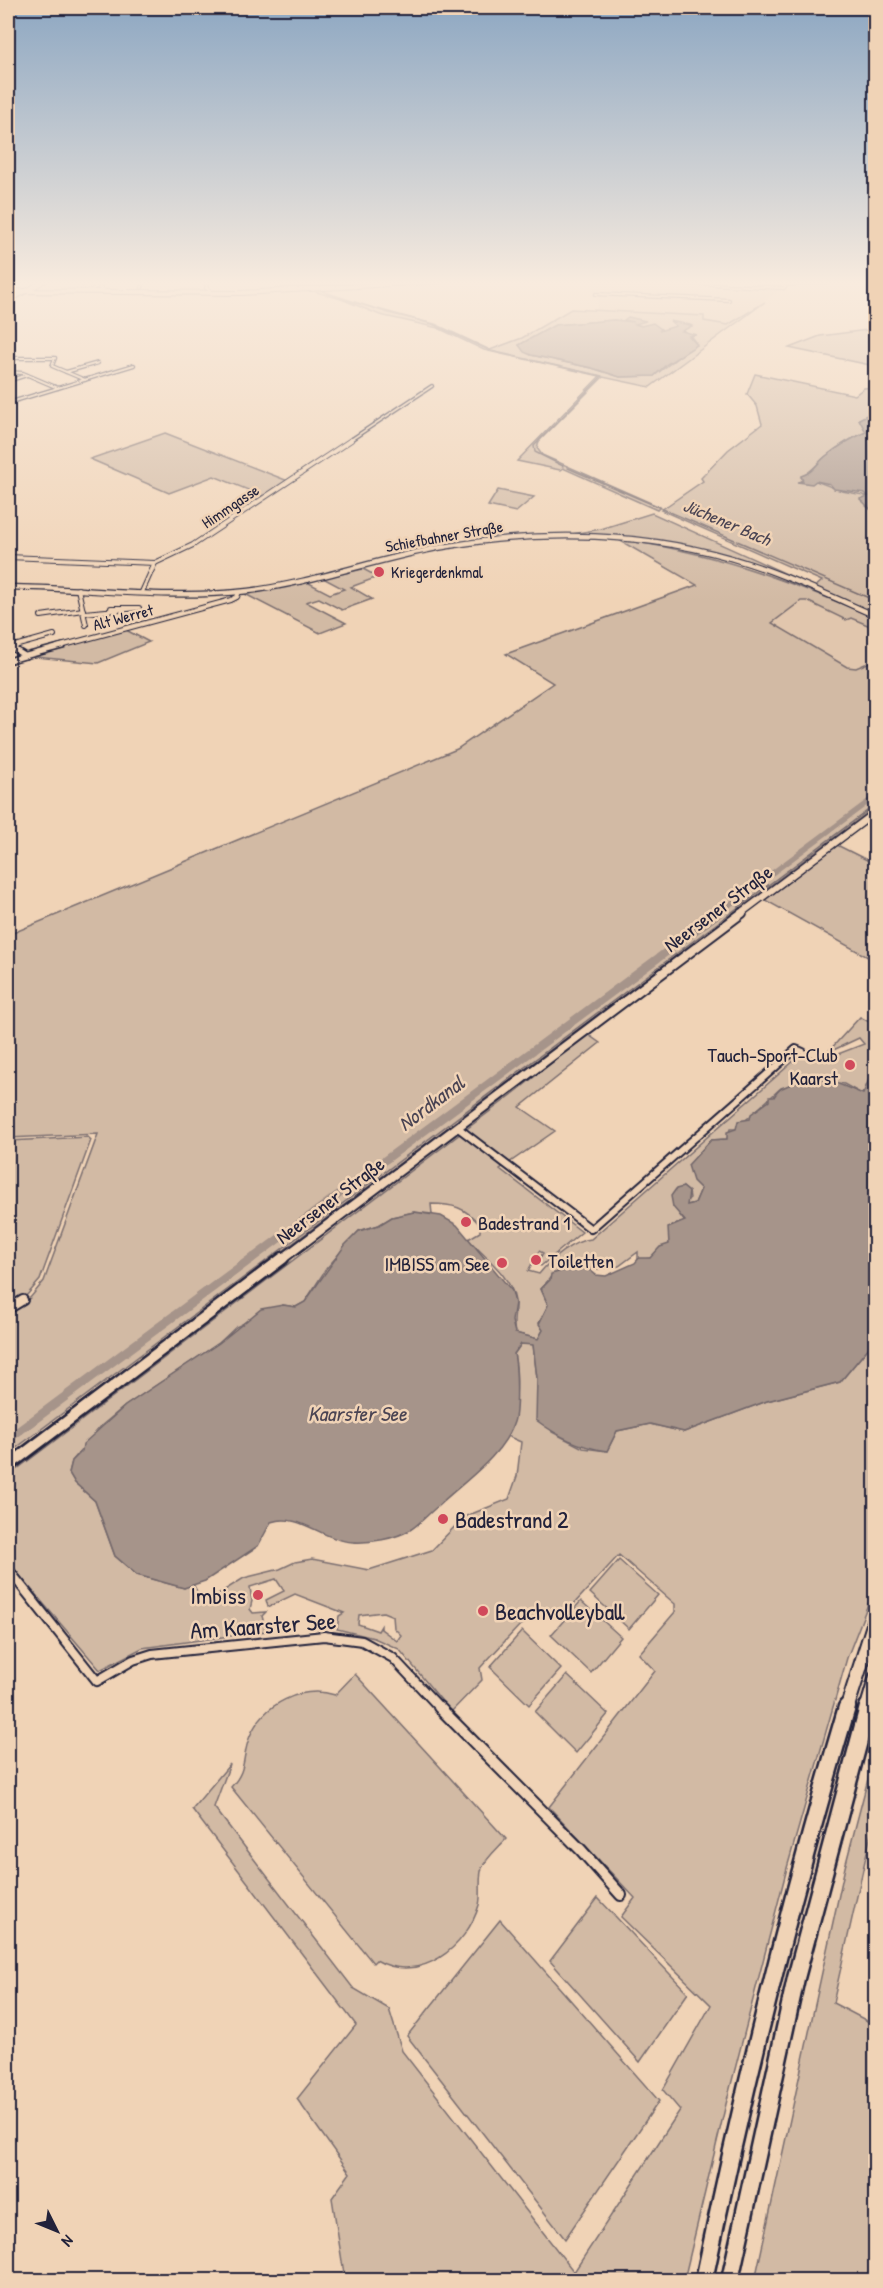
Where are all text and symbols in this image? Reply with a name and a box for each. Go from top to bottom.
street label: Himmgasse [197,478,264,533]
water label: Jüchener Bach [679,492,776,552]
street label: Schiefbahner Straße [383,515,505,557]
place label: Kriegerdenkmal [391,561,484,583]
marker: Kriegerdenkmal [372,565,386,579]
street label: Alt Werret [90,598,156,636]
street label: Neersener Straße [658,858,778,958]
place label: Tauch-Sport-Club Kaarst [708,1041,839,1091]
marker: Tauch-Sport-Club Kaarst [843,1058,857,1072]
water label: Nordkanal [392,1068,471,1138]
street label: Neersener Straße [270,1150,390,1250]
place label: Badestrand 1 [478,1209,571,1236]
marker: Badestrand 1 [459,1215,473,1229]
place label: Toiletten [548,1247,614,1274]
place label: IMBISS am See [384,1250,490,1277]
marker: Toiletten [529,1253,543,1267]
marker: IMBISS am See [495,1256,509,1270]
water label: Kaarster See [308,1399,408,1428]
place label: Badestrand 2 [455,1503,569,1535]
marker: Badestrand 2 [436,1512,450,1526]
place label: Imbiss [190,1579,246,1611]
marker: Imbiss [251,1588,265,1602]
place label: Beachvolleyball [495,1595,625,1627]
street label: Am Kaarster See [189,1604,337,1646]
marker: Beachvolleyball [476,1604,490,1618]
north arrow [27,2201,87,2261]
text: N [57,2231,79,2252]

